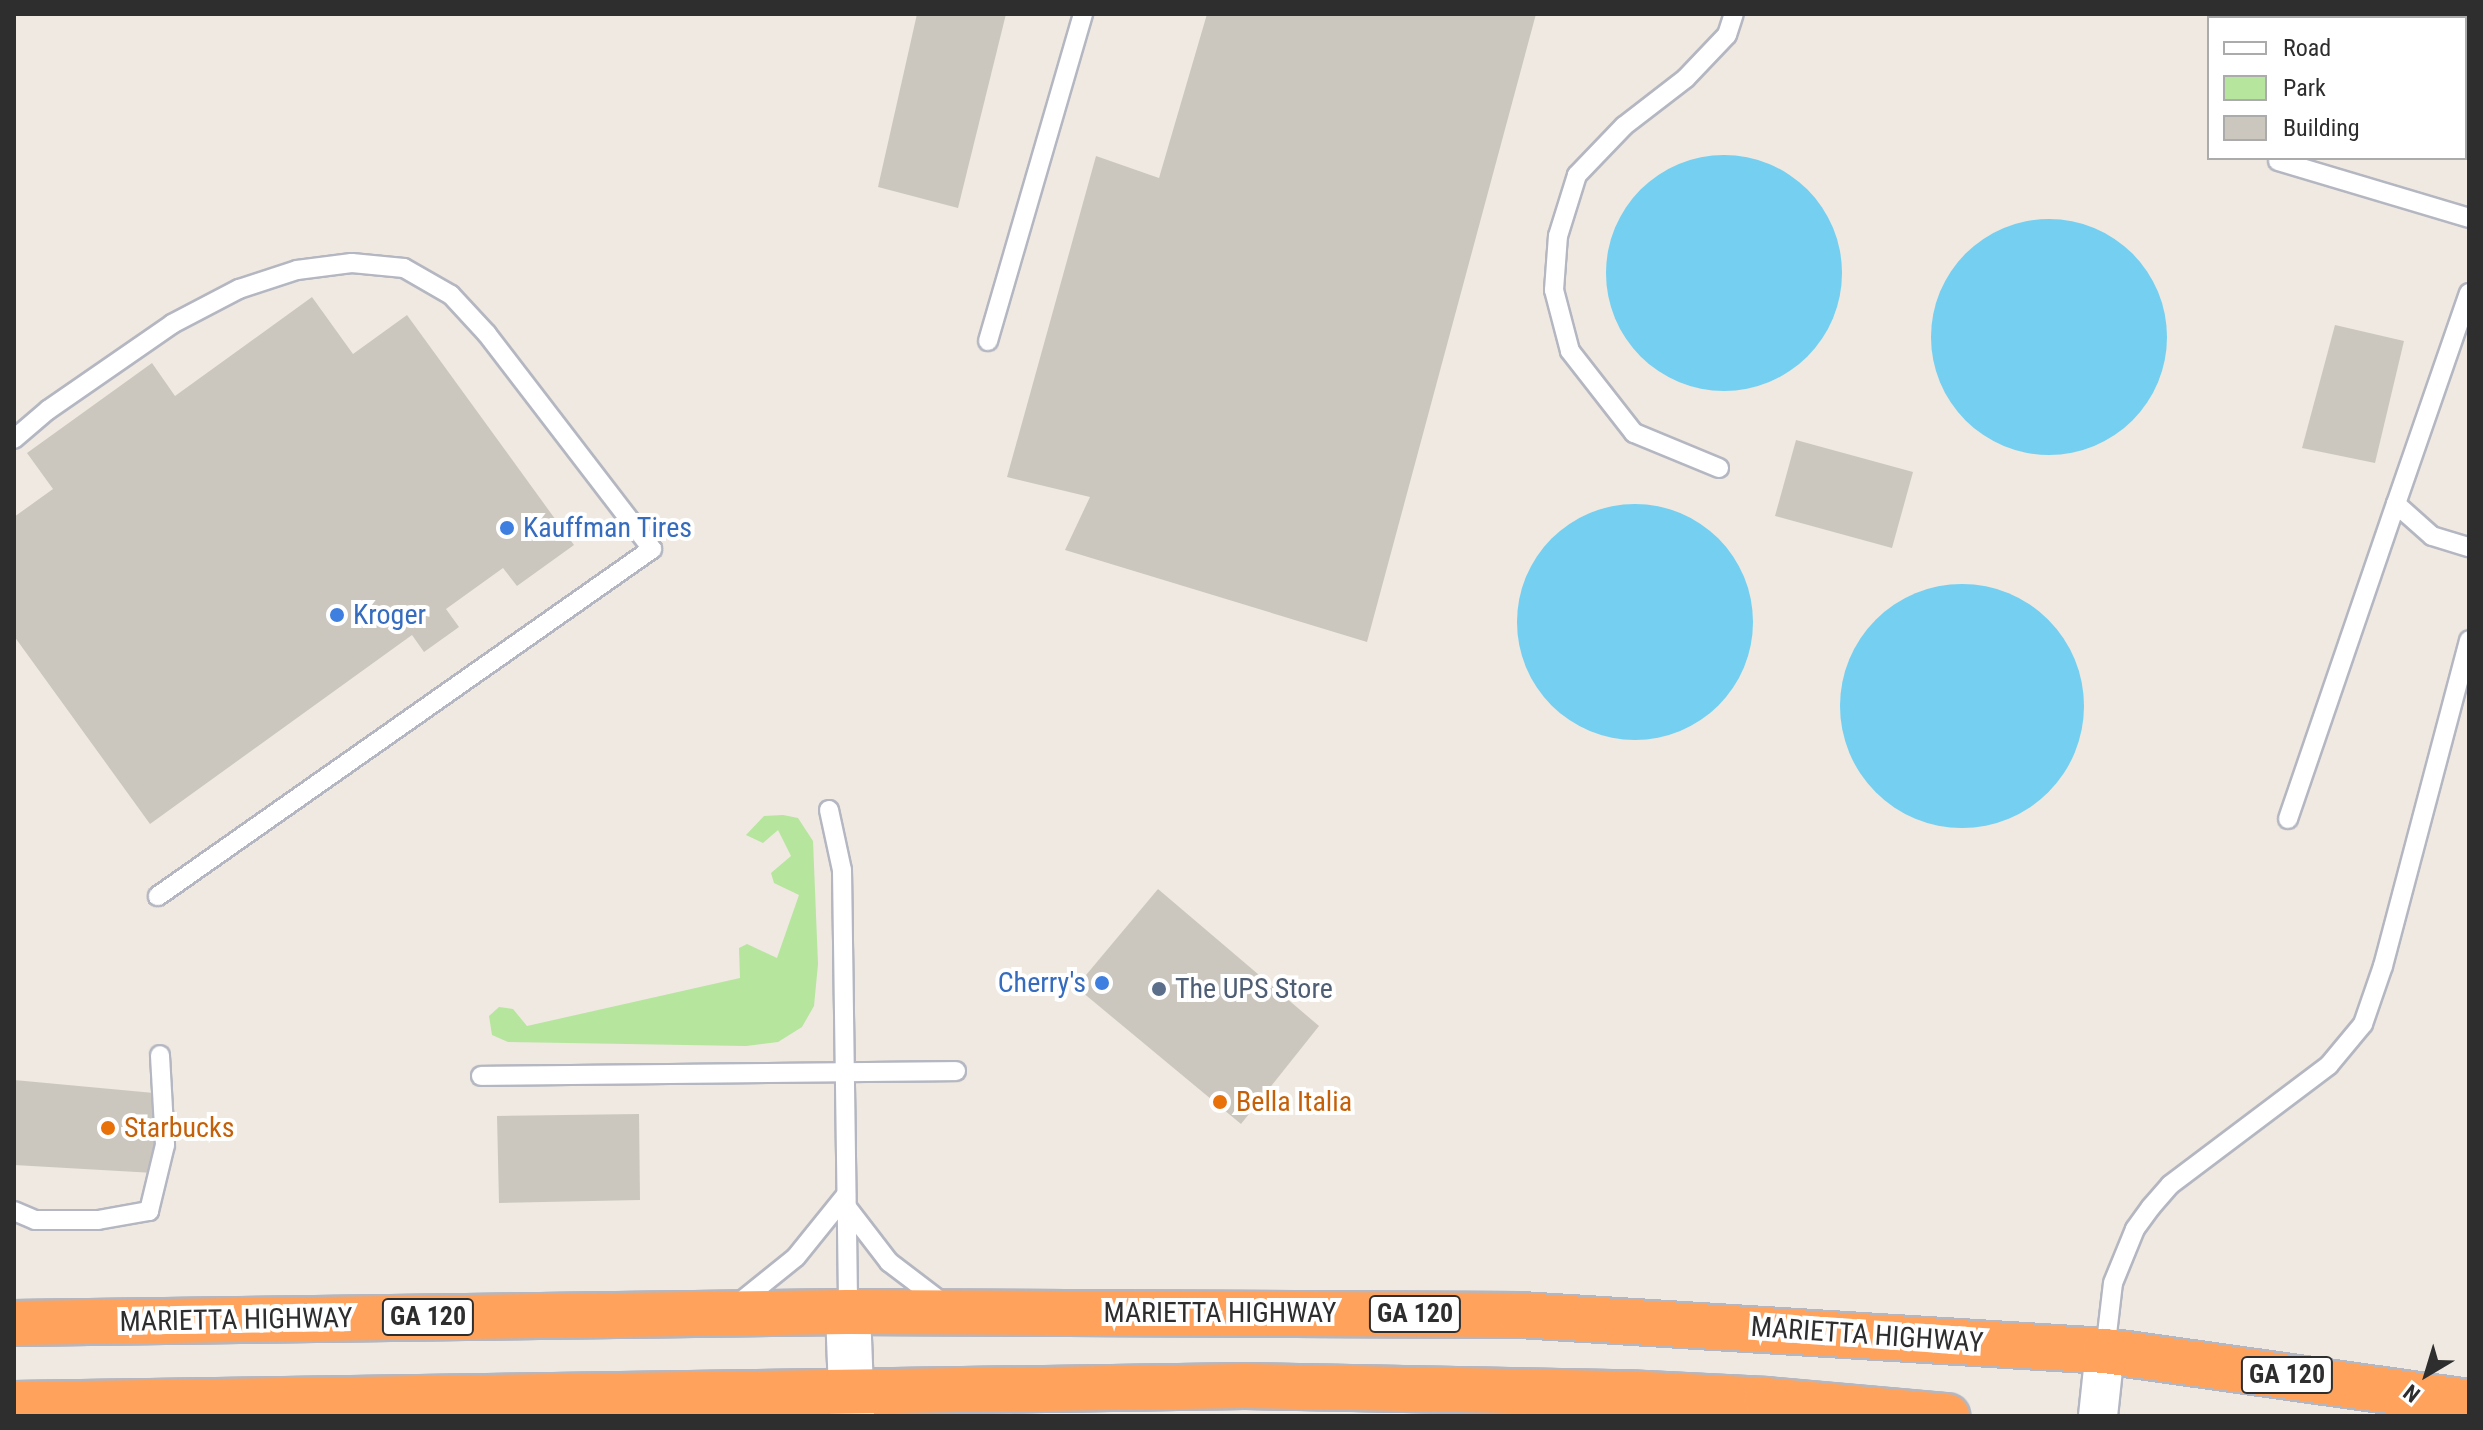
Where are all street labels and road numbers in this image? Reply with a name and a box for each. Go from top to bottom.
road number: GA 120 [1367,1292,1463,1336]
road number: GA 120 [380,1295,476,1339]
street label: MARIETTA HIGHWAY [1103,1296,1337,1330]
street label: MARIETTA HIGHWAY [119,1301,353,1339]
street label: MARIETTA HIGHWAY [1750,1310,1984,1360]
road number: GA 120 [2239,1353,2335,1397]

